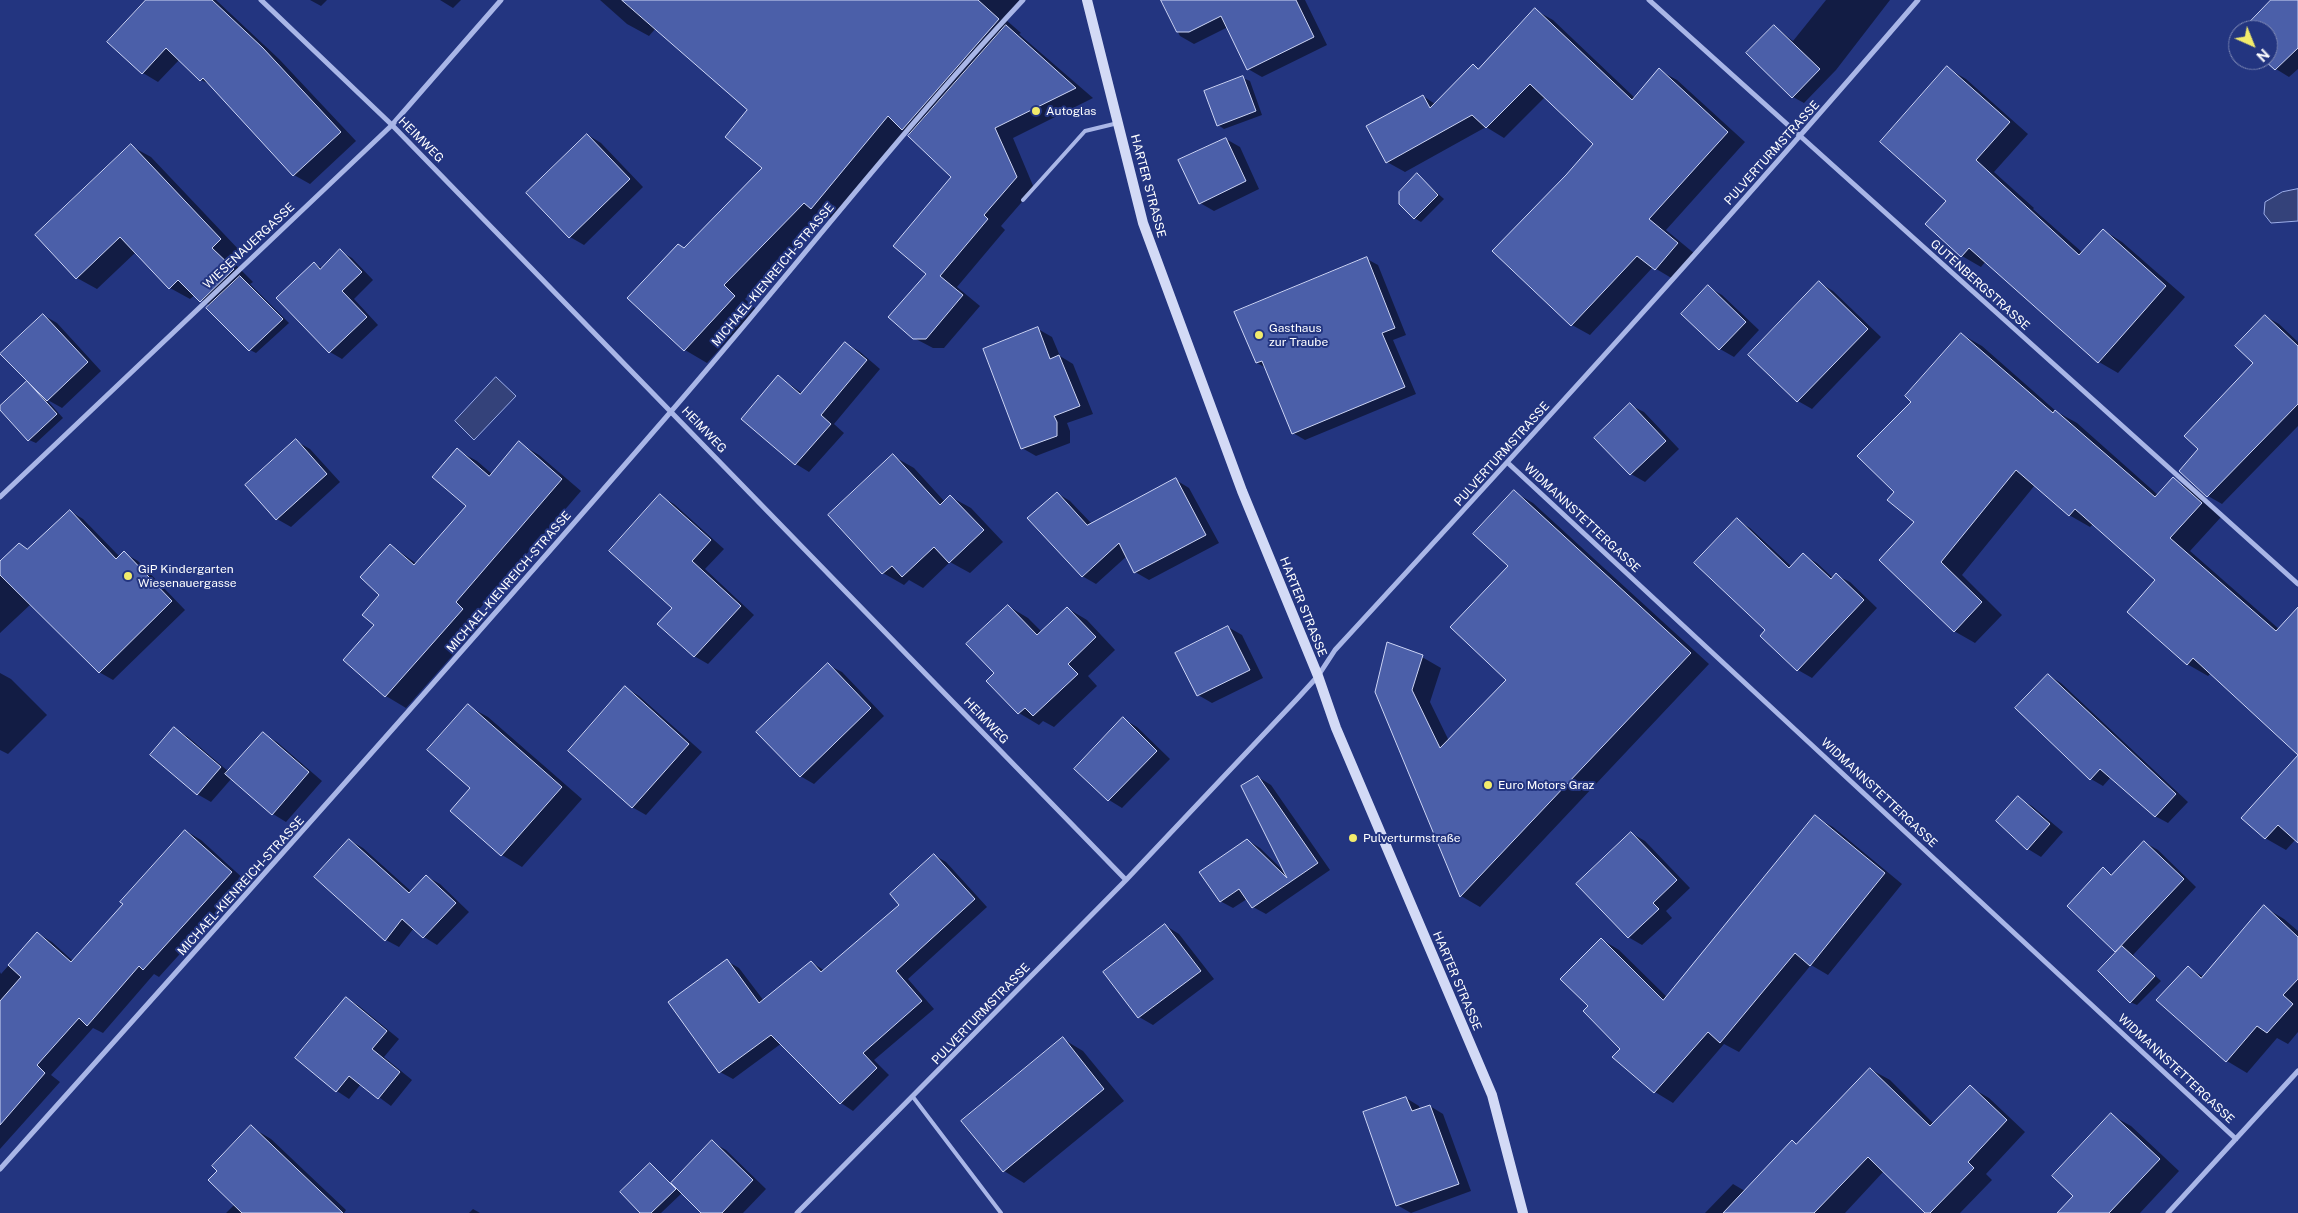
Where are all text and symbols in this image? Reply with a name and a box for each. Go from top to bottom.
north arrow [2228,20,2278,70]
text: N [2253,46,2272,65]
street label: PULVERTURMSTRASSE [1721,98,1823,208]
place label: Autoglas [1046,104,1096,118]
marker: Autoglas [1030,105,1042,117]
street label: HEIMWEG [395,114,447,166]
street label: HARTER STRASSE [1127,133,1169,239]
street label: WIESENAUERGASSE [200,200,298,292]
street label: MICHAEL-KIENREICH-STRASSE [709,201,837,349]
street label: GUTENBERGSTRASSE [1927,237,2033,333]
place label: Gasthaus zur Traube [1269,321,1328,349]
marker: Gasthaus zur Traube [1253,329,1265,341]
street label: PULVERTURMSTRASSE [1451,399,1553,509]
street label: HEIMWEG [679,404,729,456]
street label: WIDMANNSTETTERGASSE [1521,460,1643,576]
street label: MICHAEL-KIENREICH-STRASSE [444,508,574,656]
street label: HARTER STRASSE [1276,555,1330,659]
place label: GiP Kindergarten Wiesenauergasse [138,562,237,590]
marker: GiP Kindergarten Wiesenauergasse [122,570,134,582]
street label: HEIMWEG [961,695,1011,747]
street label: WIDMANNSTETTERGASSE [1818,735,1940,851]
place label: Euro Motors Graz [1498,778,1594,792]
marker: Euro Motors Graz [1482,779,1494,791]
street label: MICHAEL-KIENREICH-STRASSE [175,813,307,959]
place label: Pulverturmstraße [1363,831,1461,845]
marker: Pulverturmstraße [1347,832,1359,844]
street label: HARTER STRASSE [1430,929,1484,1033]
street label: PULVERTURMSTRASSE [929,960,1033,1068]
street label: WIDMANNSTETTERGASSE [2115,1011,2237,1127]

